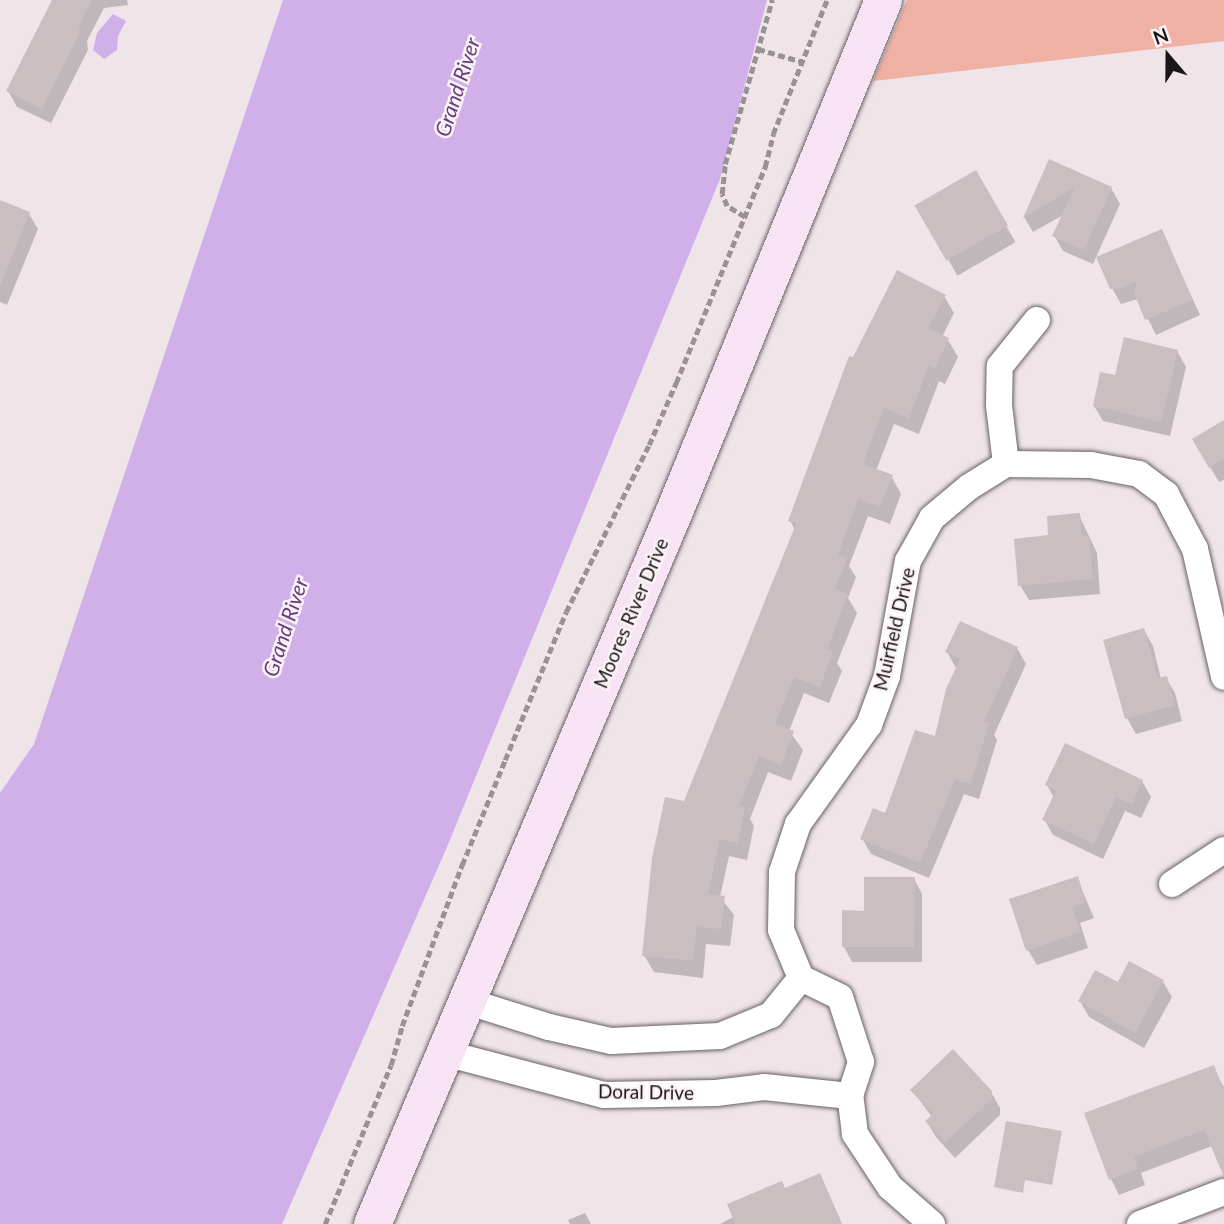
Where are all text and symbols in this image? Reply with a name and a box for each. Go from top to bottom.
north arrow [1133,21,1203,91]
text: N [1150,22,1171,49]
water label: Grand River [429,34,485,140]
street label: Moores River Drive [589,534,673,692]
street label: Muirfield Drive [869,565,919,693]
water label: Grand River [257,574,313,680]
street label: Doral Drive [598,1080,694,1104]

